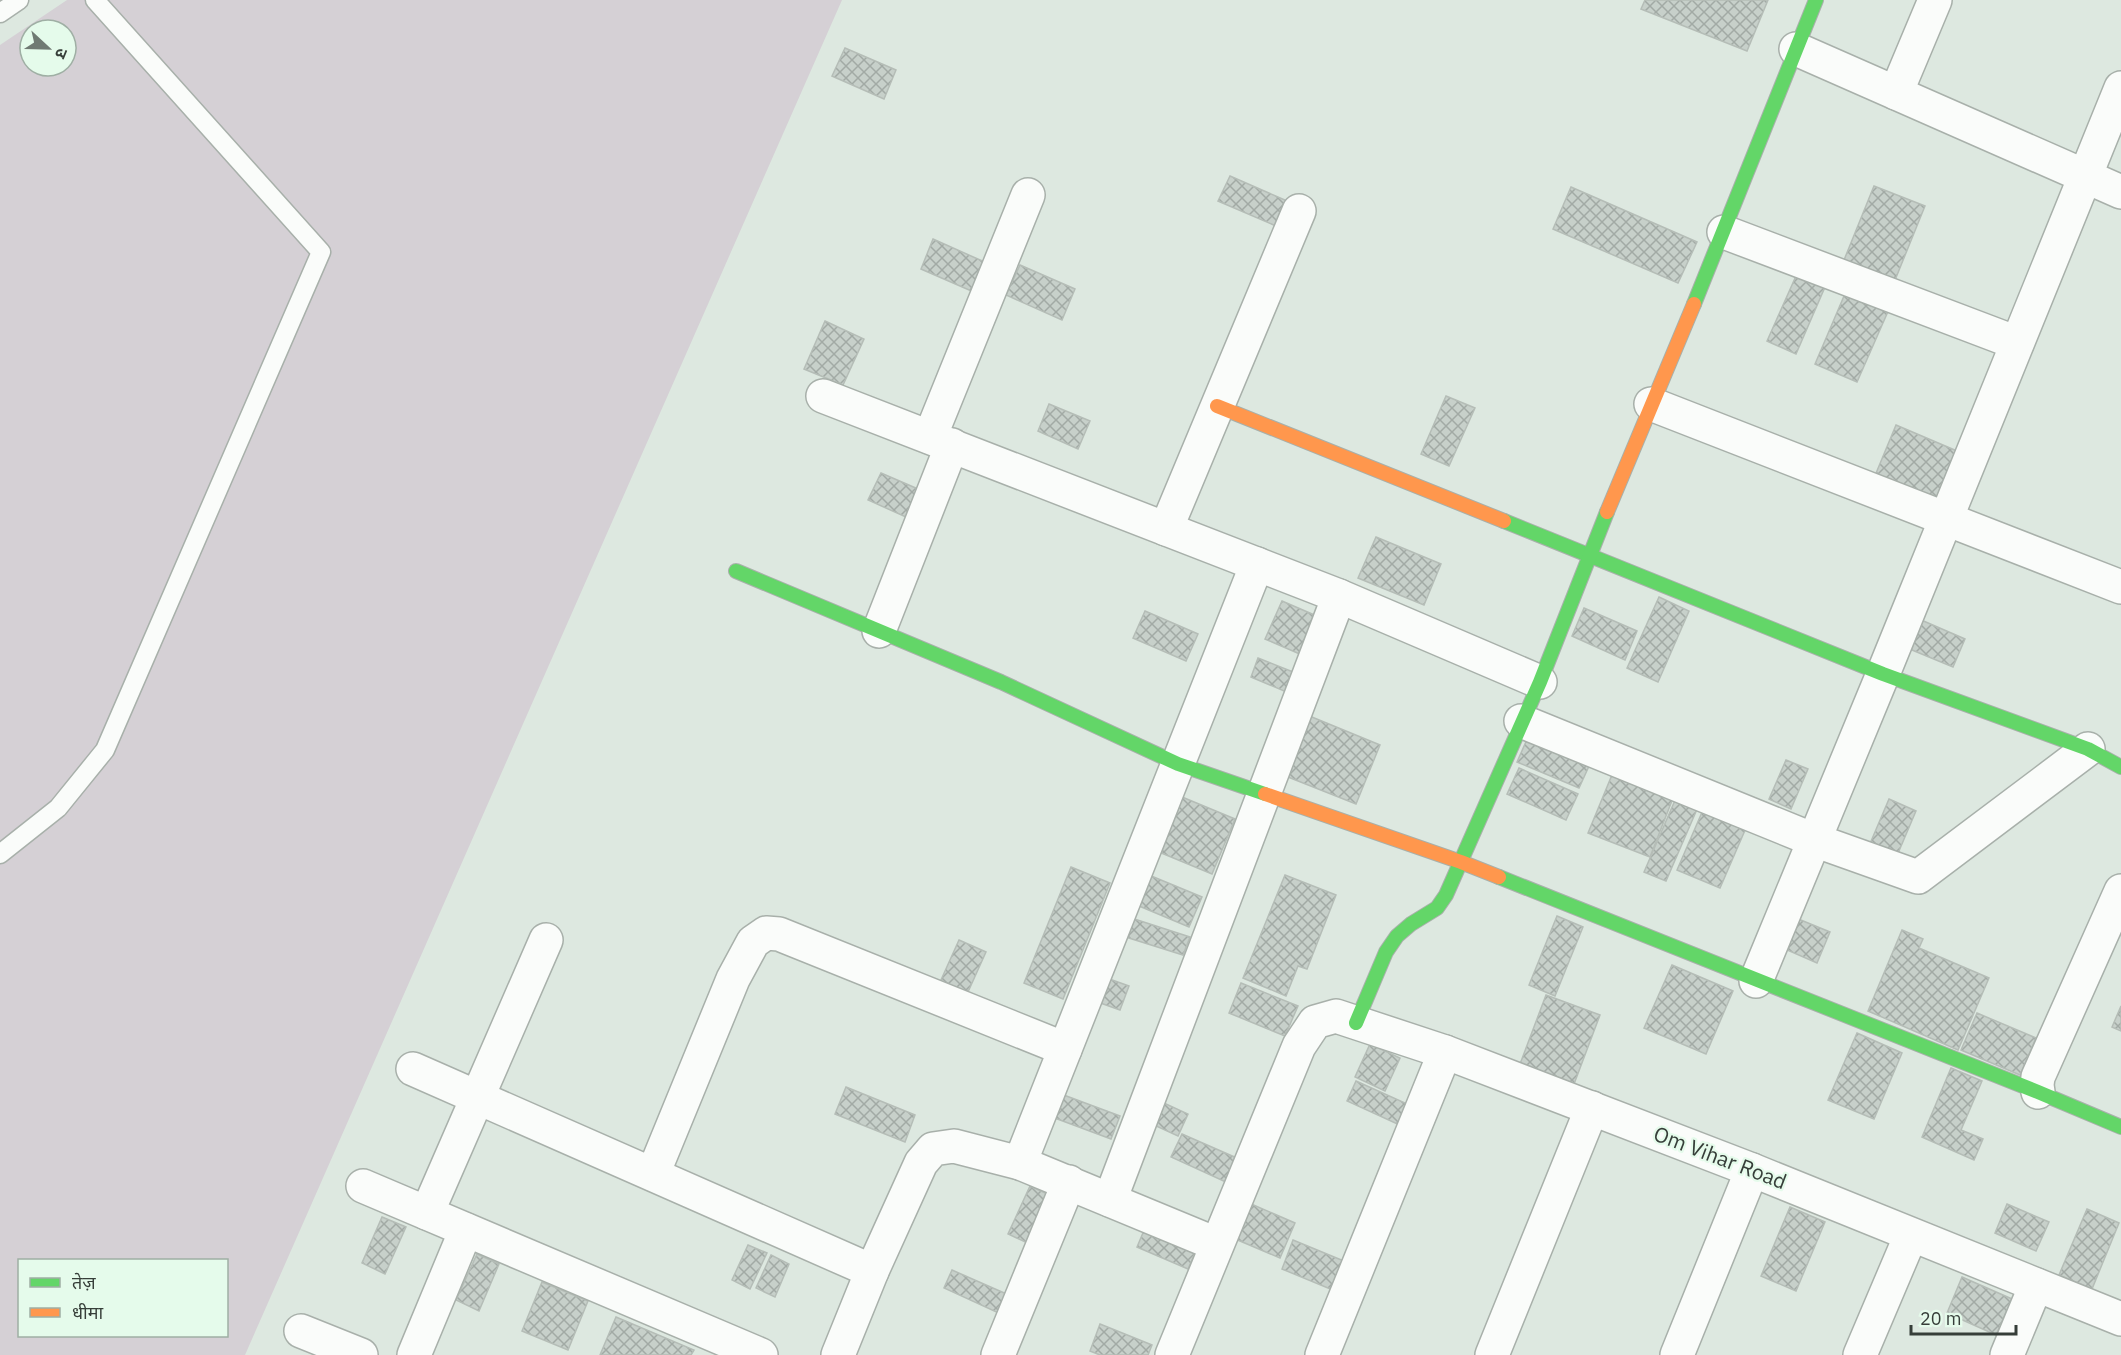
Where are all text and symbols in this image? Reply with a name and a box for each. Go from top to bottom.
north arrow [18,18,78,78]
text: उ [51,46,73,62]
street label: Om Vihar Road [1650,1119,1791,1195]
legend [18,1259,228,1337]
text: तेज़ [72,1271,96,1294]
scale bar [1911,1298,2016,1336]
text: धीमा [72,1301,103,1324]
text: 20 m [1920,1307,1962,1330]

